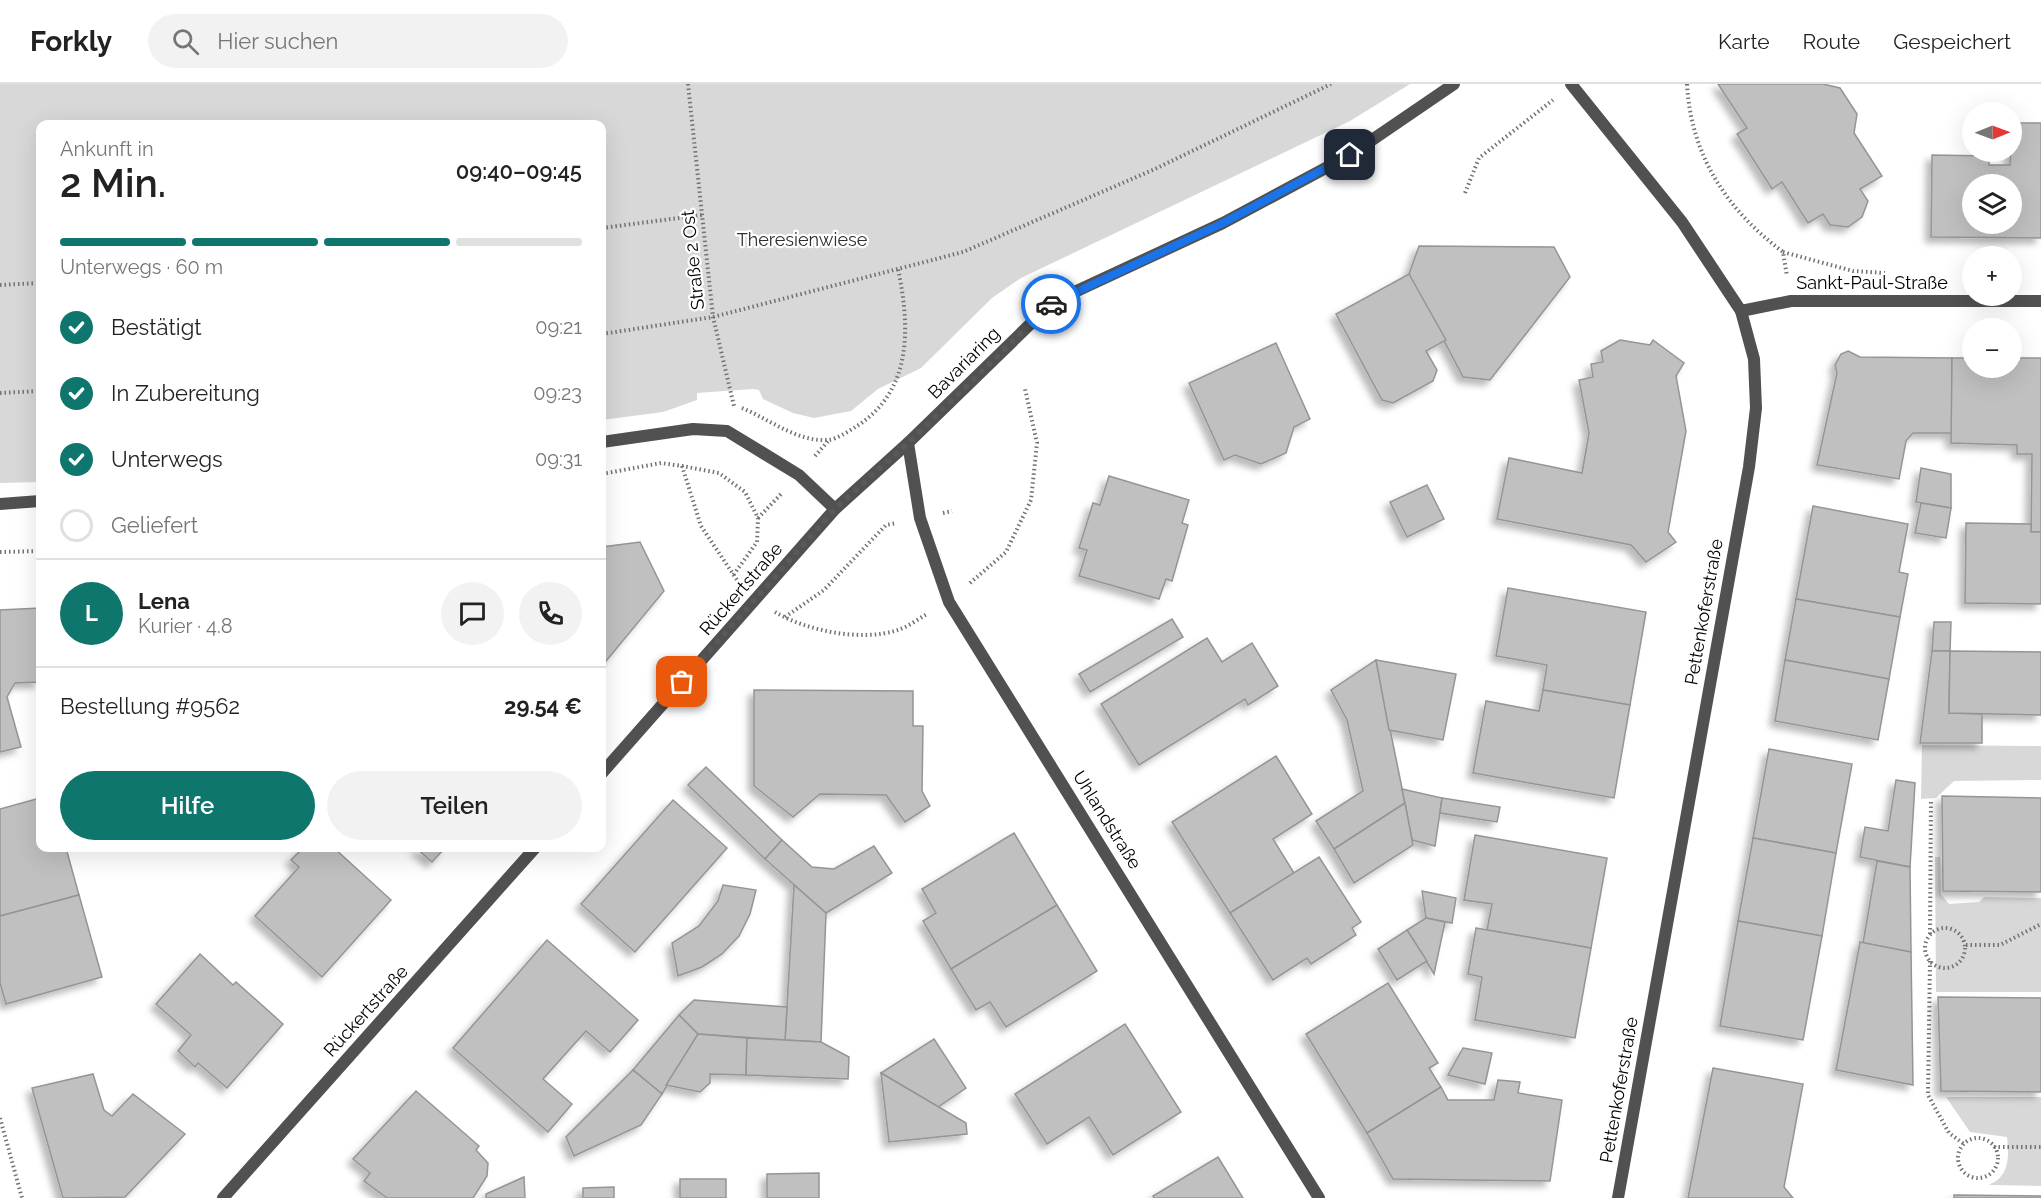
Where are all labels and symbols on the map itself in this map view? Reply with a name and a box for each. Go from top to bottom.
north arrow [1962,102,2022,162]
pin [1324,129,1375,180]
street label: Straße 2 Ost [677,209,708,311]
park label: Theresienwiese [737,229,868,250]
street label: Sankt-Paul-Straße [1796,272,1948,293]
courier [1021,274,1081,334]
street label: Bavariaring [923,322,1004,403]
street label: Pettenkoferstraße [1680,537,1727,687]
street label: Rückertstraße [695,538,787,639]
pin [656,656,707,707]
street label: Uhlandstraße [1069,767,1146,873]
street label: Rückertstraße [319,960,412,1061]
street label: Pettenkoferstraße [1595,1015,1642,1165]

